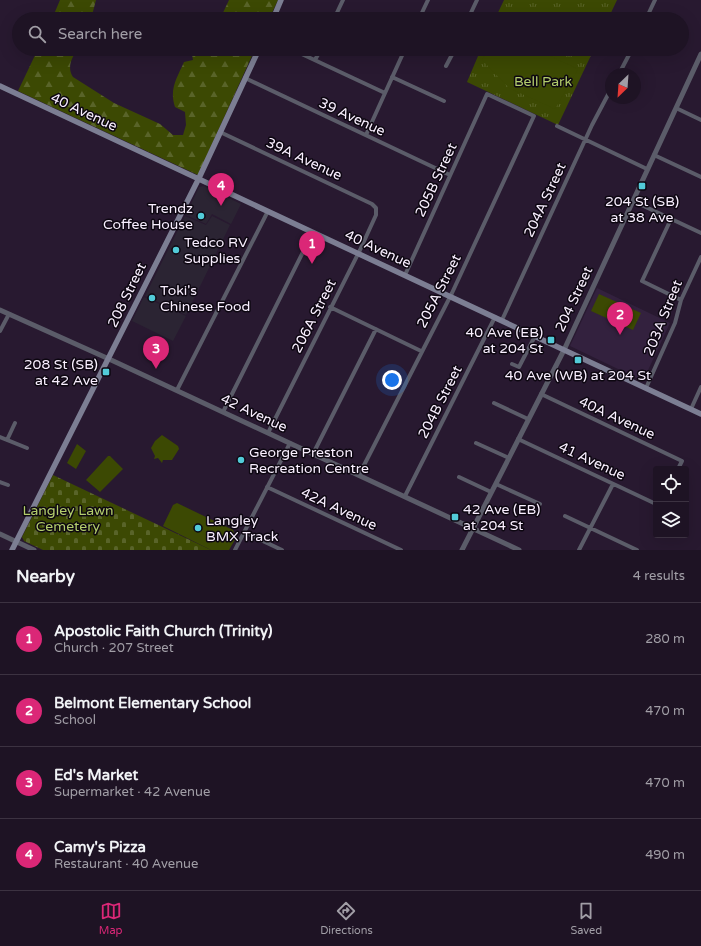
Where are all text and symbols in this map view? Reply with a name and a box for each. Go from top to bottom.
search box [12,12,689,56]
icon: search [26,23,48,45]
text: Search here [58,25,142,43]
north arrow [605,68,641,104]
park label: Bell Park [514,73,572,90]
street label: 40 Avenue [48,89,120,135]
street label: 39 Avenue [316,94,388,140]
street label: 39A Avenue [263,134,345,184]
street label: 205B Street [411,140,461,220]
street label: 204A Street [520,159,570,240]
pin: 4 [208,173,234,206]
marker: 204 St (SB) at 38 Ave [637,181,647,191]
place label: 204 St (SB) at 38 Ave [605,193,679,226]
place label: Trendz Coffee House [103,200,193,233]
marker: Trendz Coffee House [196,211,206,221]
street label: 40 Avenue [342,226,414,272]
pin: 1 [299,231,325,264]
place label: Tedco RV Supplies [184,234,248,267]
marker: Tedco RV Supplies [171,245,181,255]
street label: 205A Street [413,251,465,331]
street label: 208 Street [104,259,150,330]
street label: 204 Street [551,263,597,334]
street label: 206A Street [288,276,340,356]
street label: 203A Street [640,277,686,358]
place label: Toki's Chinese Food [160,282,250,315]
marker: Toki's Chinese Food [147,293,157,303]
pin: 2 [607,302,633,335]
place label: 40 Ave (EB) at 204 St [466,324,544,357]
marker: 40 Ave (EB) at 204 St [546,335,556,345]
pin: 3 [143,336,169,369]
marker: 40 Ave (WB) at 204 St [573,355,583,365]
place label: 208 St (SB) at 42 Ave [24,356,98,389]
street label: 204B Street [414,362,466,441]
marker: 208 St (SB) at 42 Ave [101,367,111,377]
place label: 40 Ave (WB) at 204 St [505,367,652,384]
your location [382,370,402,390]
street label: 42 Avenue [218,390,290,436]
street label: 40A Avenue [576,393,658,443]
street label: 41 Avenue [556,438,628,484]
place label: George Preston Recreation Centre [249,444,369,477]
marker: George Preston Recreation Centre [236,455,246,465]
map controls [653,466,689,538]
button: locate [653,466,689,502]
street label: 42A Avenue [298,484,380,534]
place label: 42 Ave (EB) at 204 St [463,501,540,534]
park label: Langley Lawn Cemetery [22,502,114,535]
button: layers [653,502,689,538]
place label: Langley BMX Track [206,512,279,545]
marker: 42 Ave (EB) at 204 St [450,512,460,522]
marker: Langley BMX Track [193,523,203,533]
text: Nearby [16,566,75,587]
text: 4 results [633,568,685,584]
text: Apostolic Faith Church (Trinity) [54,622,272,640]
text: 1 [25,631,33,647]
text: 280 m [645,631,685,647]
text: Church · 207 Street [54,640,174,656]
text: Belmont Elementary School [54,694,251,712]
text: 2 [25,703,33,719]
text: 470 m [645,703,685,719]
text: School [54,712,96,728]
text: Ed's Market [54,766,138,784]
text: 3 [25,775,33,791]
text: 470 m [645,775,685,791]
text: Supermarket · 42 Avenue [54,784,210,800]
text: Camy's Pizza [54,838,146,856]
text: 4 [25,847,33,863]
text: 490 m [645,847,685,863]
text: Restaurant · 40 Avenue [54,856,198,872]
tab: Map [99,900,123,937]
tab: Directions [320,900,373,937]
tab: Saved [570,900,602,937]

